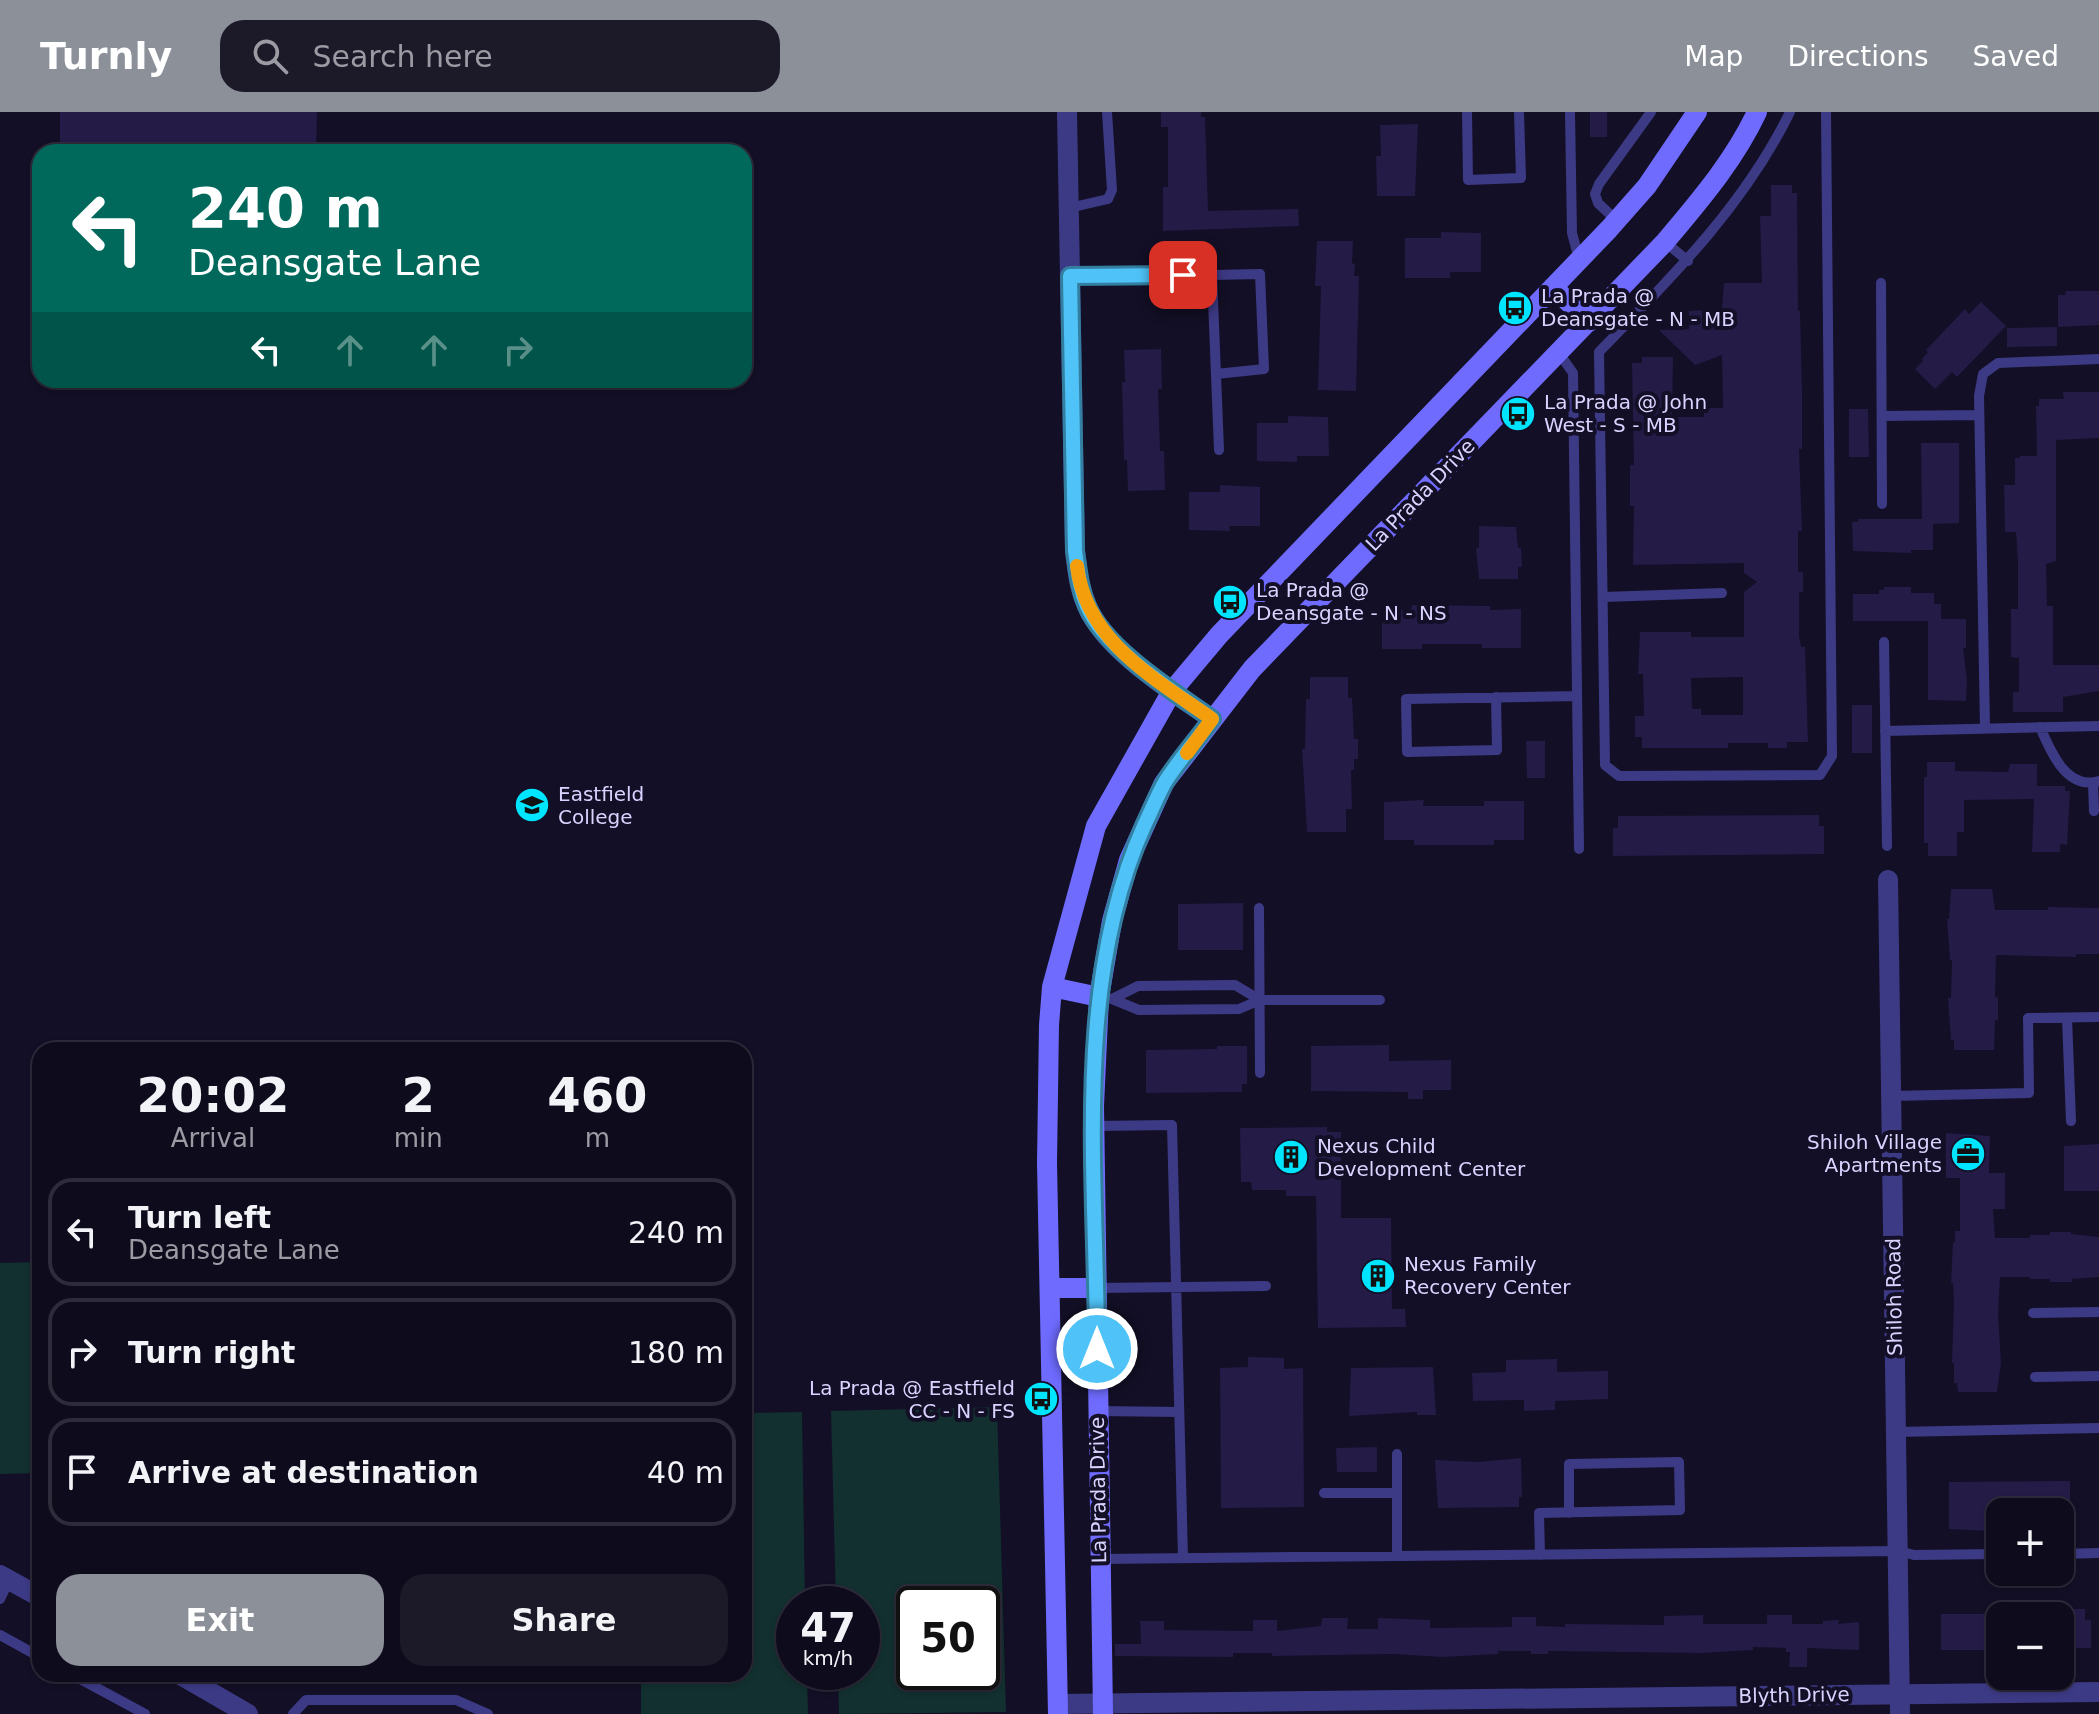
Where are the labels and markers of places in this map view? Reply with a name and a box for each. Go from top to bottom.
pin [1149,241,1217,309]
place label: La Prada @ Deansgate - N - MB [1541,284,1735,331]
bus stop icon: La Prada @ Deansgate - N - MB [1496,289,1534,327]
place label: La Prada @ John West - S - MB [1544,390,1707,437]
bus stop icon: La Prada @ John West - S - MB [1499,395,1537,433]
place label: La Prada @ Deansgate - N - NS [1256,578,1447,625]
bus stop icon: La Prada @ Deansgate - N - NS [1211,583,1249,621]
place label: Eastfield College [558,782,644,829]
school or university icon: Eastfield College [513,786,551,824]
place label: Shiloh Village Apartments [1807,1130,1942,1177]
place label: Nexus Child Development Center [1317,1134,1526,1181]
office icon: Shiloh Village Apartments [1949,1135,1987,1173]
building icon: Nexus Child Development Center [1272,1138,1310,1176]
place label: Nexus Family Recovery Center [1404,1252,1571,1299]
building icon: Nexus Family Recovery Center [1359,1257,1397,1295]
place label: La Prada @ Eastfield CC - N - FS [809,1376,1015,1423]
bus stop icon: La Prada @ Eastfield CC - N - FS [1022,1380,1060,1418]

